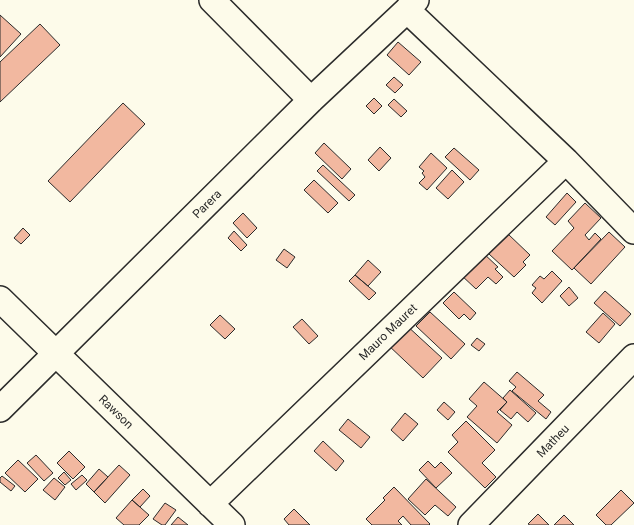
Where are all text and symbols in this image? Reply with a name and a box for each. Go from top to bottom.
street label: Parera [190,187,224,221]
street label: Mauro Mauret [356,301,420,363]
street label: Rawson [96,392,136,432]
street label: Matheu [534,422,572,460]

